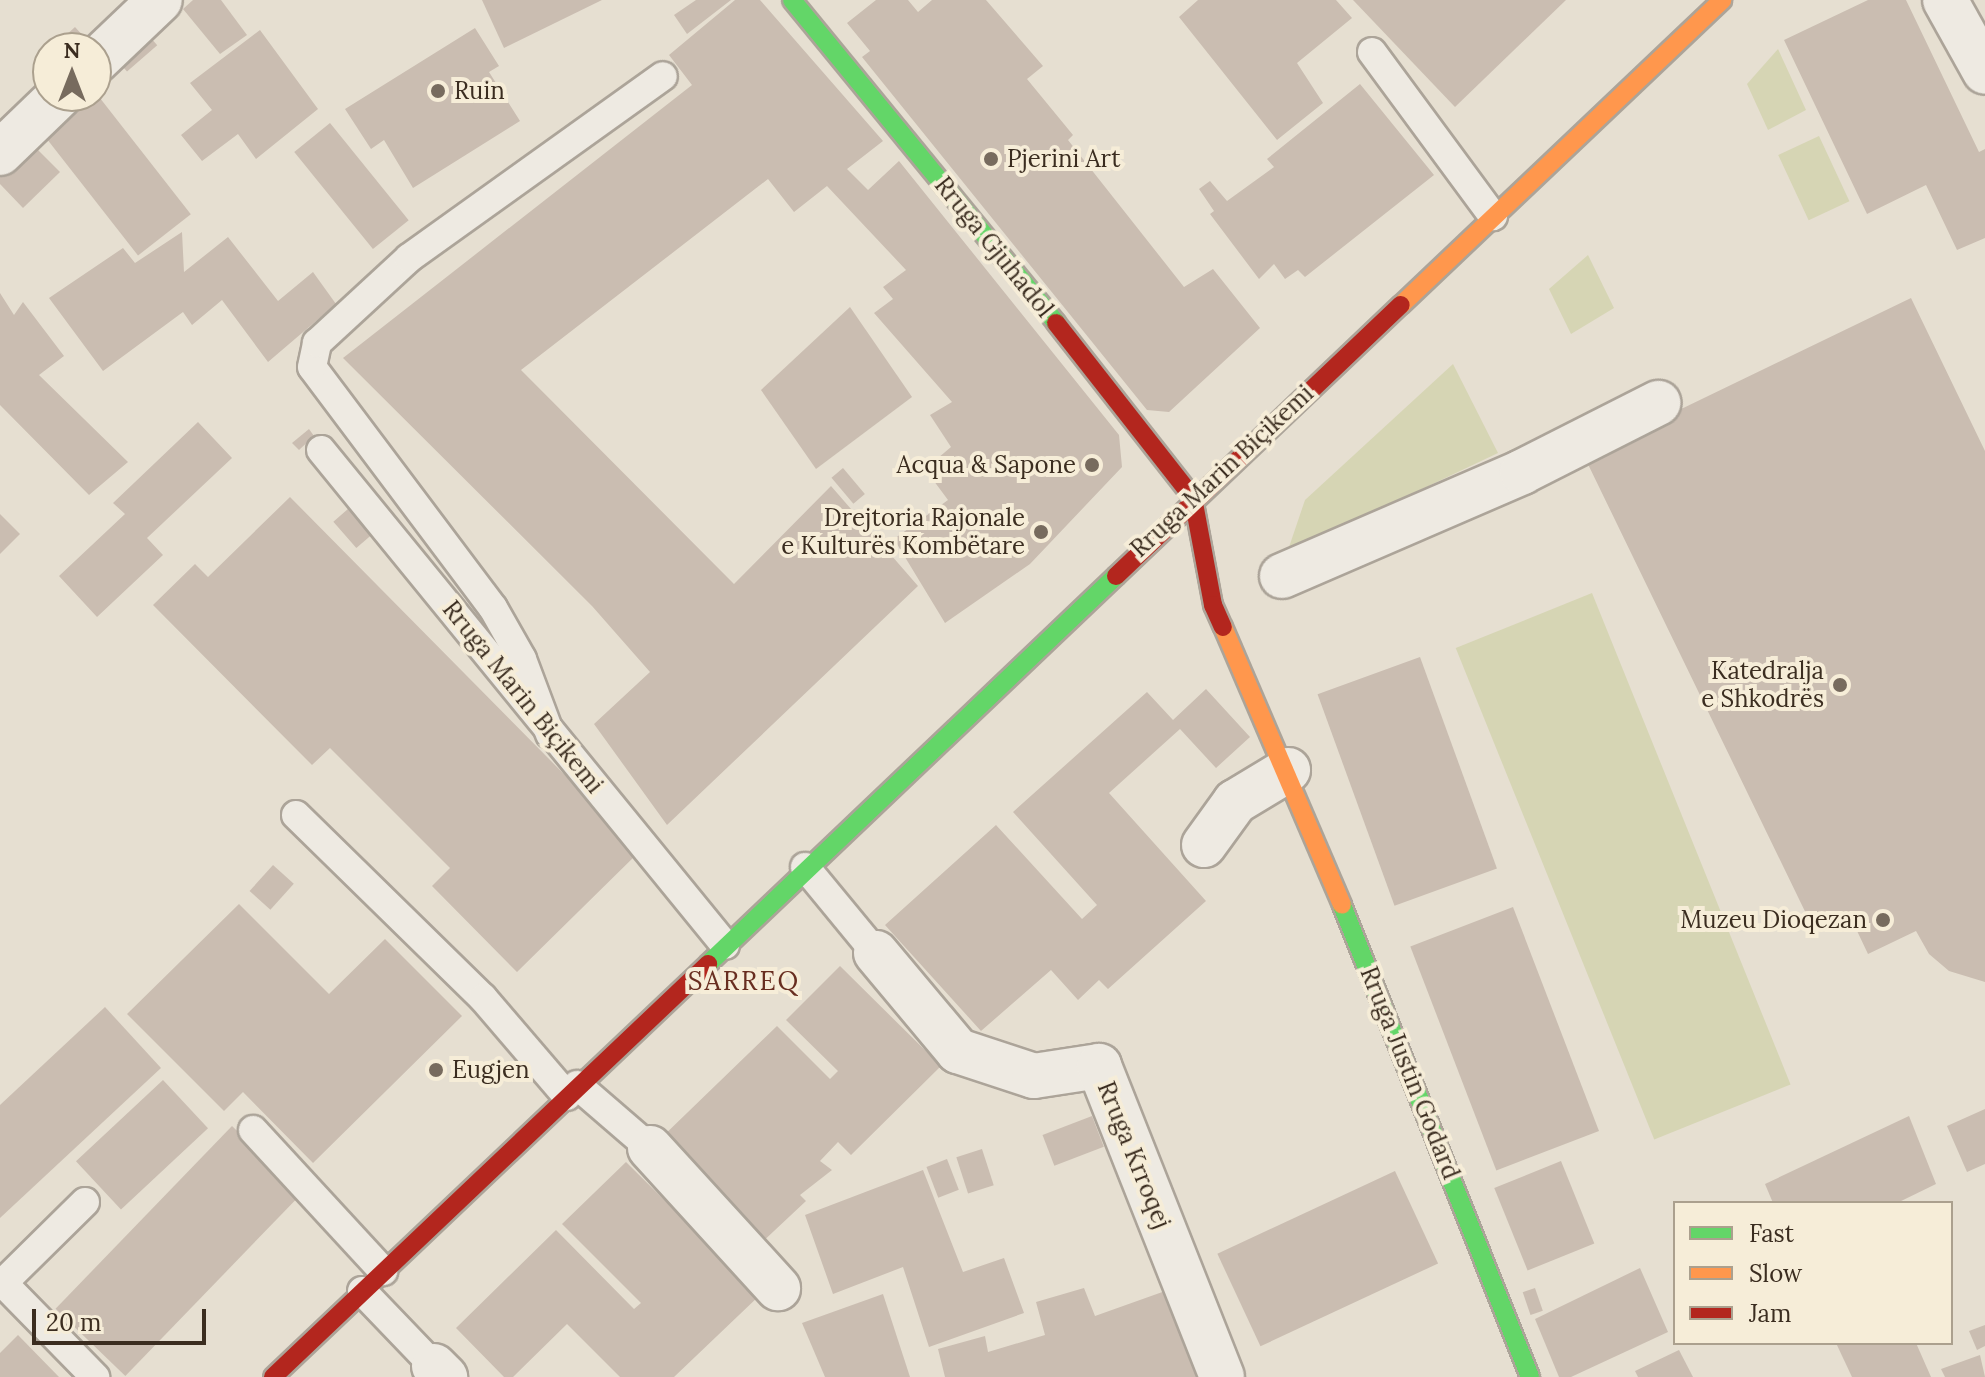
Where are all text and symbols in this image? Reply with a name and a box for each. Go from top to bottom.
north arrow [32,32,112,112]
text: N [63,36,81,64]
place label: Ruin [454,77,505,105]
marker: Ruin [429,82,447,100]
place label: Pjerini Art [1007,145,1120,173]
marker: Pjerini Art [982,150,1000,168]
street label: Rruga Gjuhadol [929,171,1059,323]
street label: Rruga Marin Biçikemi [1125,379,1319,563]
place label: Acqua & Sapone [897,451,1076,479]
marker: Acqua & Sapone [1083,456,1101,474]
place label: Drejtoria Rajonale e Kulturës Kombëtare [781,504,1025,560]
marker: Drejtoria Rajonale e Kulturës Kombëtare [1032,523,1050,541]
street label: Rruga Marin Biçikemi [437,595,609,799]
place label: Katedralja e Shkodrës [1701,657,1824,713]
marker: Katedralja e Shkodrës [1831,676,1849,694]
place label: Muzeu Dioqezan [1680,906,1867,934]
marker: Muzeu Dioqezan [1874,911,1892,929]
street label: Rruga Justin Godard [1354,963,1466,1183]
district label: SARREQ [688,965,800,997]
place label: Eugjen [452,1056,530,1084]
marker: Eugjen [427,1061,445,1079]
street label: Rruga Krroqej [1091,1077,1177,1233]
legend [1673,1201,1953,1345]
text: Fast [1749,1218,1794,1249]
text: Slow [1749,1258,1802,1289]
scale bar [36,1293,210,1343]
text: Jam [1749,1298,1791,1329]
text: 20 m [46,1307,102,1338]

